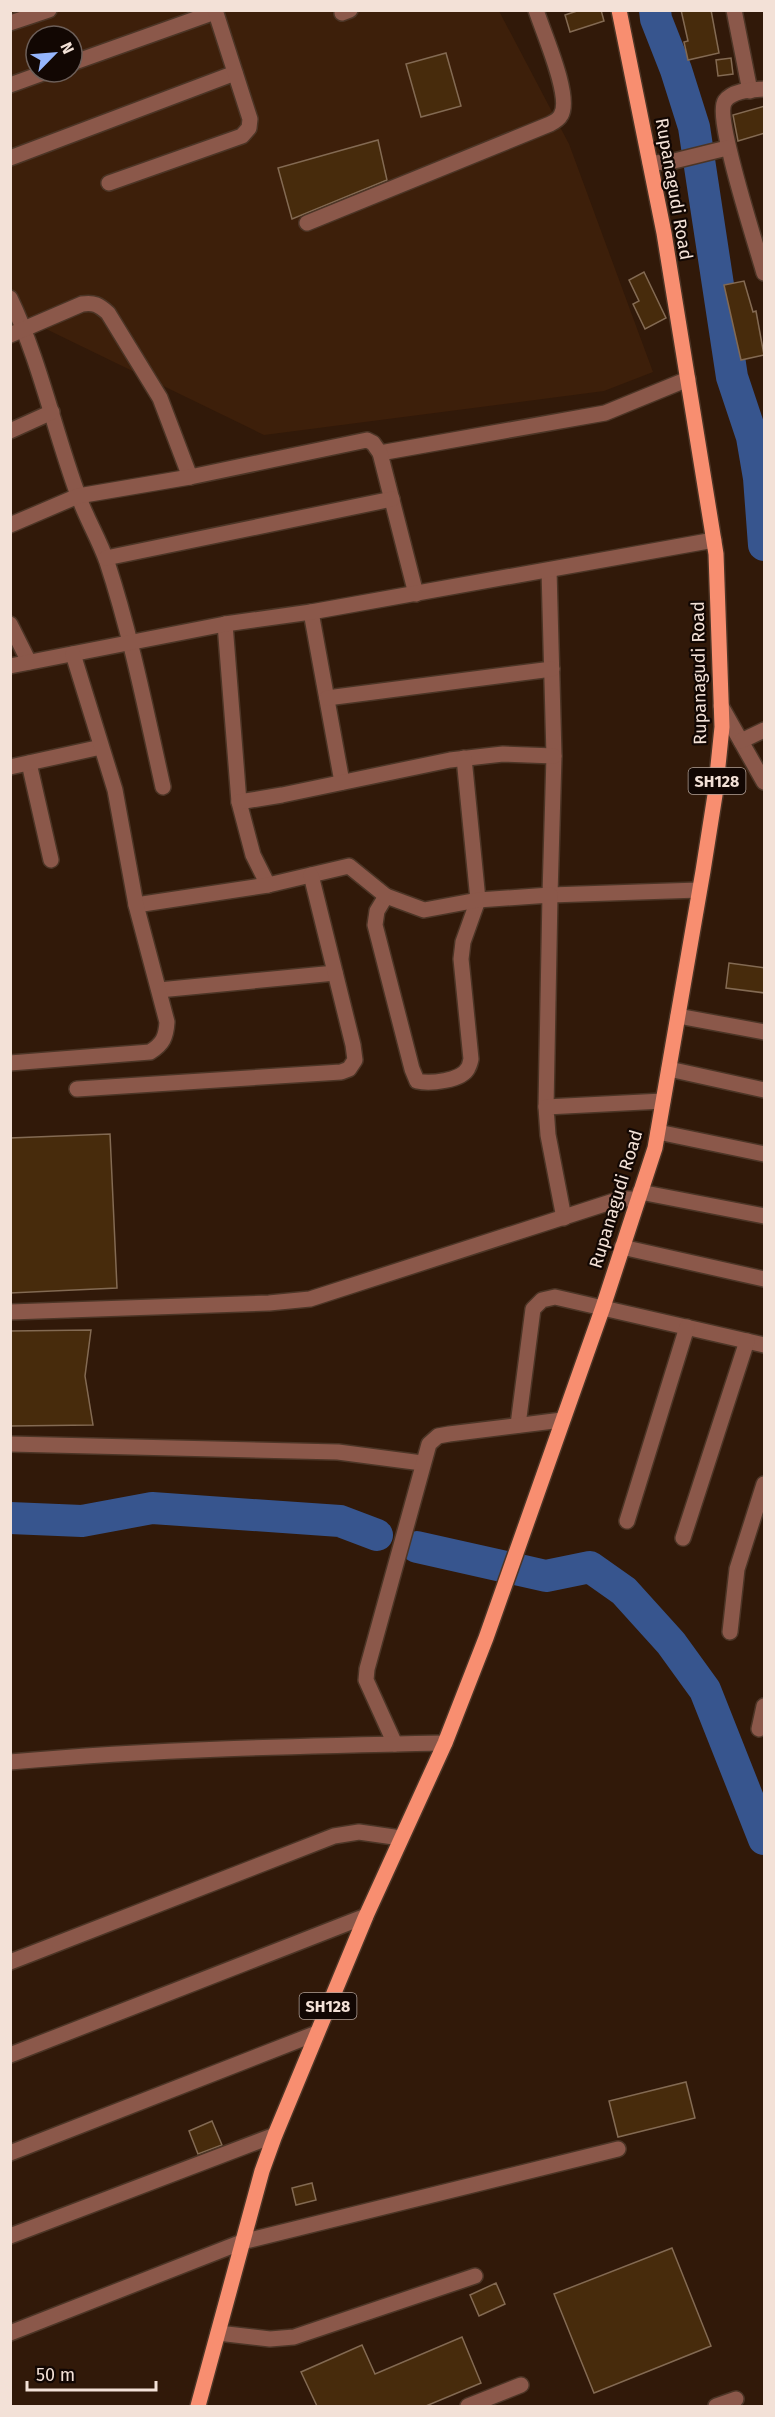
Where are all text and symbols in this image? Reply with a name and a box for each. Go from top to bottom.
north arrow [24,24,84,84]
text: N [56,39,78,57]
street label: Rupanagudi Road [651,116,697,262]
street label: Rupanagudi Road [687,601,711,745]
road number: SH128 [688,768,746,794]
street label: Rupanagudi Road [584,1127,648,1271]
road number: SH128 [300,1993,356,2019]
scale bar [27,2354,156,2392]
text: 50 m [36,2364,75,2386]

